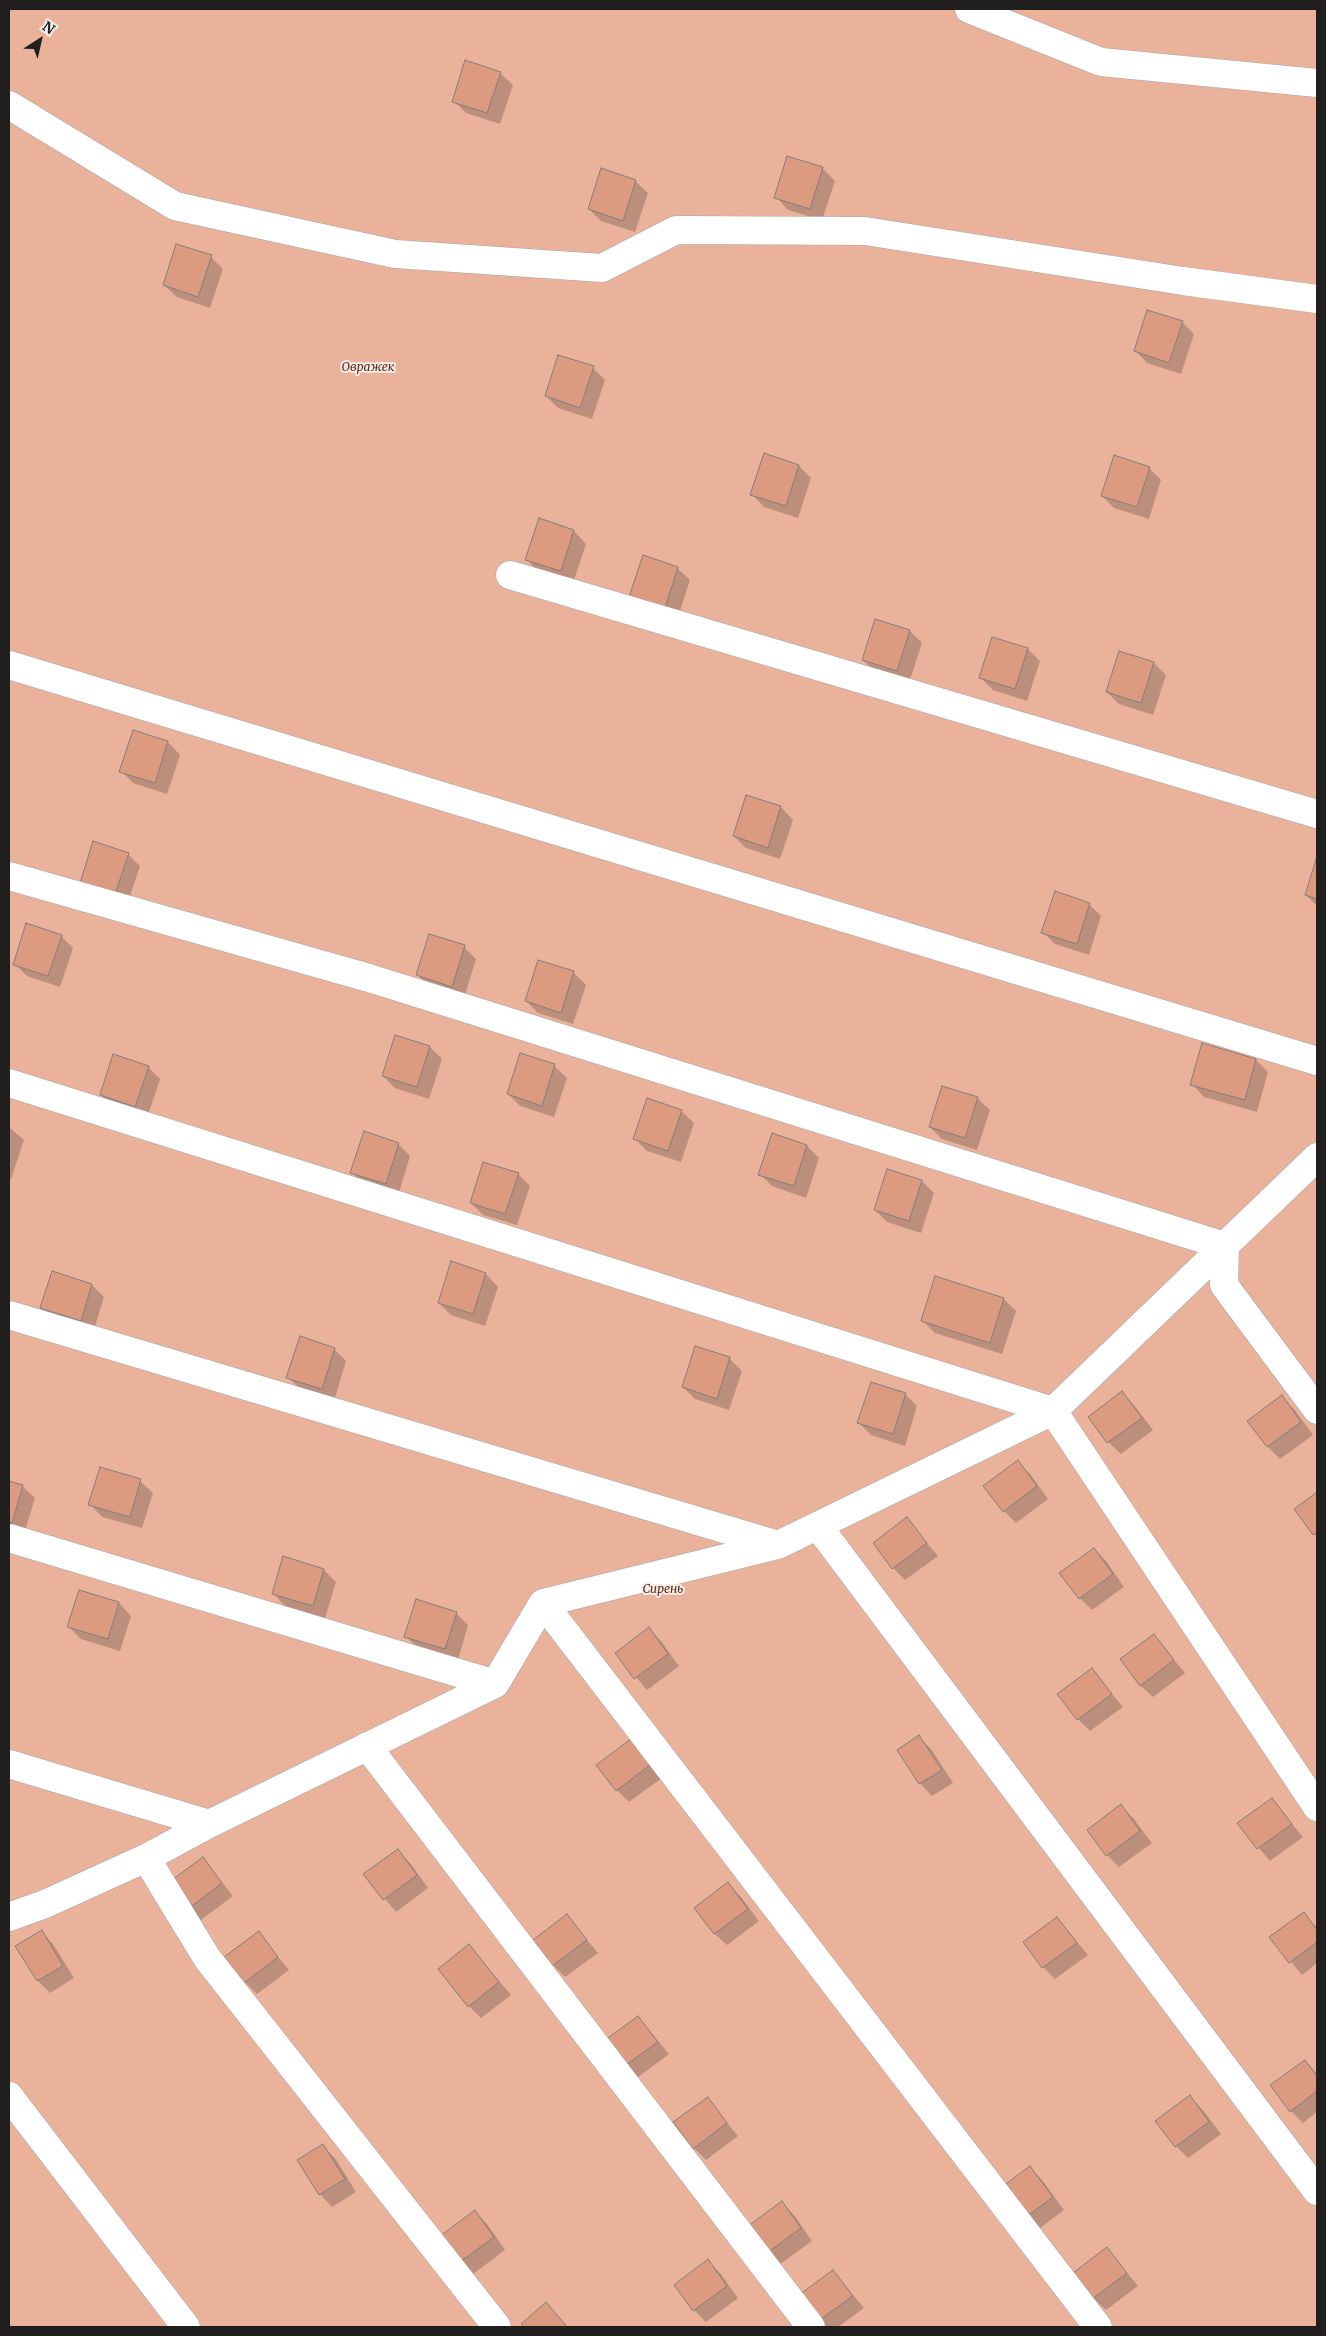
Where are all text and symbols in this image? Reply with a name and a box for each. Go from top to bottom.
north arrow [15,15,65,65]
text: N [39,17,58,38]
park label: Овражек [342,361,394,375]
park label: Сирень [643,1583,683,1597]

